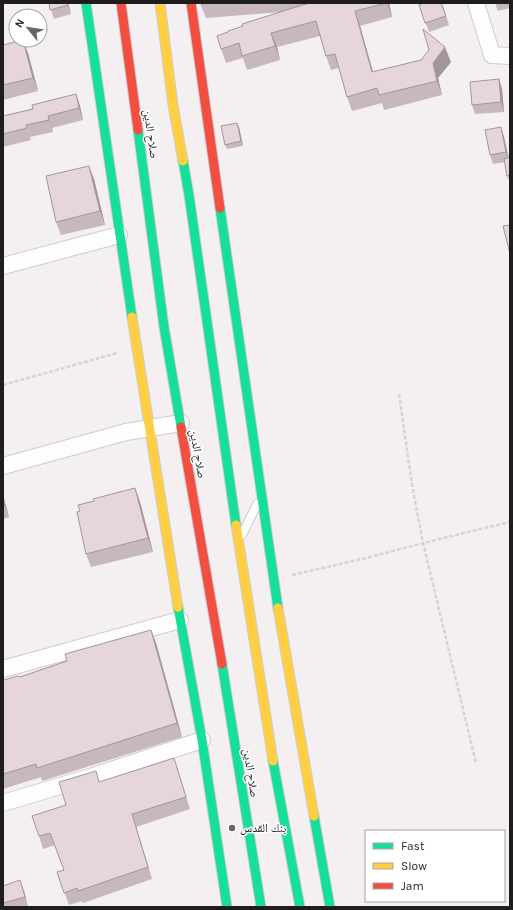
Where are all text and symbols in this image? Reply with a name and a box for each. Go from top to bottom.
north arrow [8,8,48,48]
text: N [12,17,27,30]
street label: صلاح الدين [140,109,161,159]
street label: صلاح الدين [187,428,209,480]
street label: صلاح الدين [240,747,262,799]
place label: بنك القدس [240,821,286,835]
marker: بنك القدس [227,823,237,833]
legend [365,830,505,902]
text: Fast [401,839,425,853]
text: Slow [401,859,427,873]
text: Jam [401,879,424,893]

